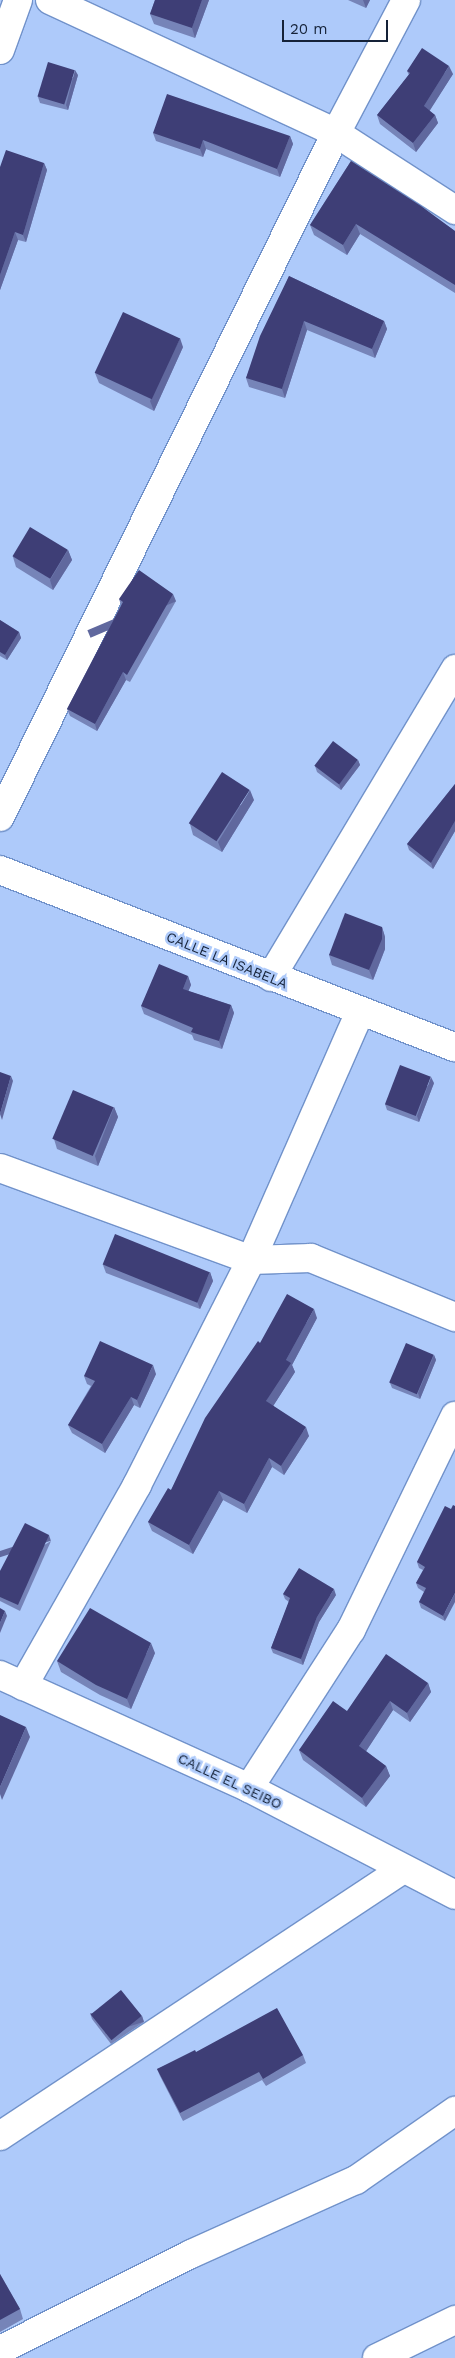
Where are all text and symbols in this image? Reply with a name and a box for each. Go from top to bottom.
scale bar [285,10,391,42]
text: 20 m [290,20,328,38]
street label: CALLE LA ISABELA [164,928,290,992]
street label: CALLE EL SEIBO [175,1750,285,1812]

